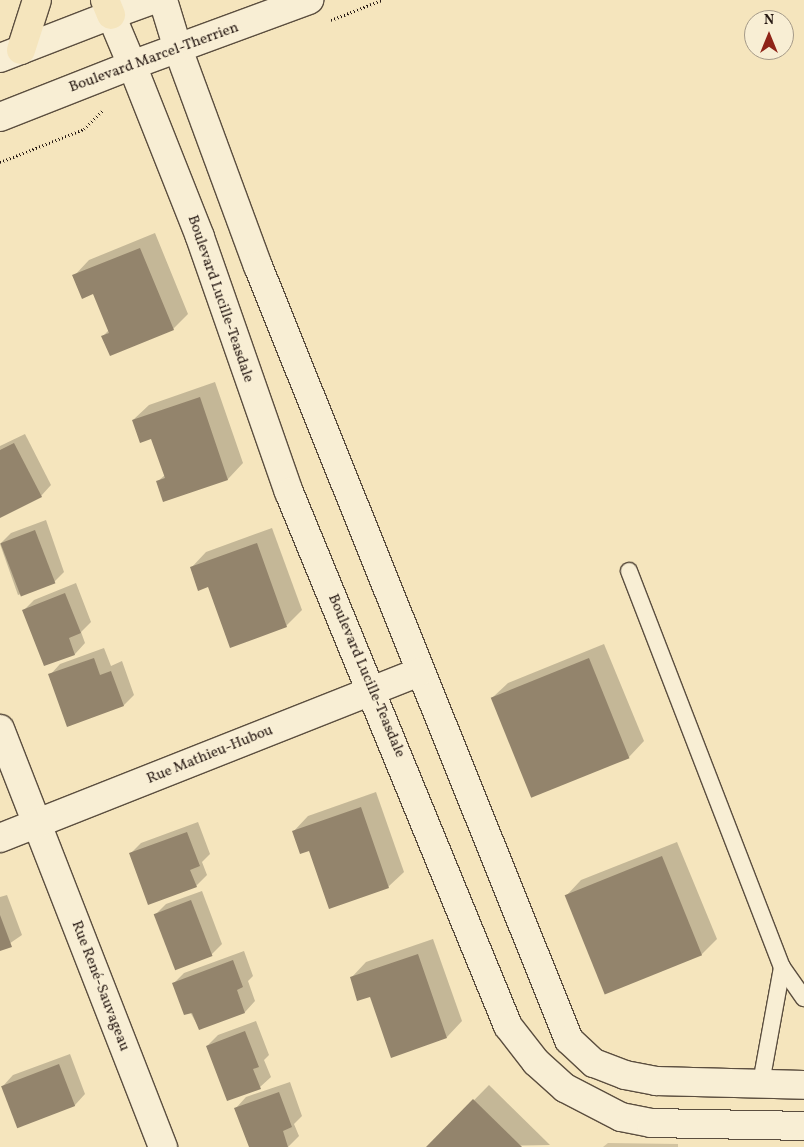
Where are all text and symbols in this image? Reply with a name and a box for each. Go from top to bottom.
north arrow [744,10,794,60]
text: N [764,11,774,30]
street label: Boulevard Marcel-Therrien [67,19,241,97]
street label: Boulevard Lucille-Teasdale [183,213,257,385]
street label: Boulevard Lucille-Teasdale [323,592,409,760]
street label: Rue Mathieu-Hubou [144,721,276,789]
street label: Rue René-Sauvageau [67,918,133,1054]

